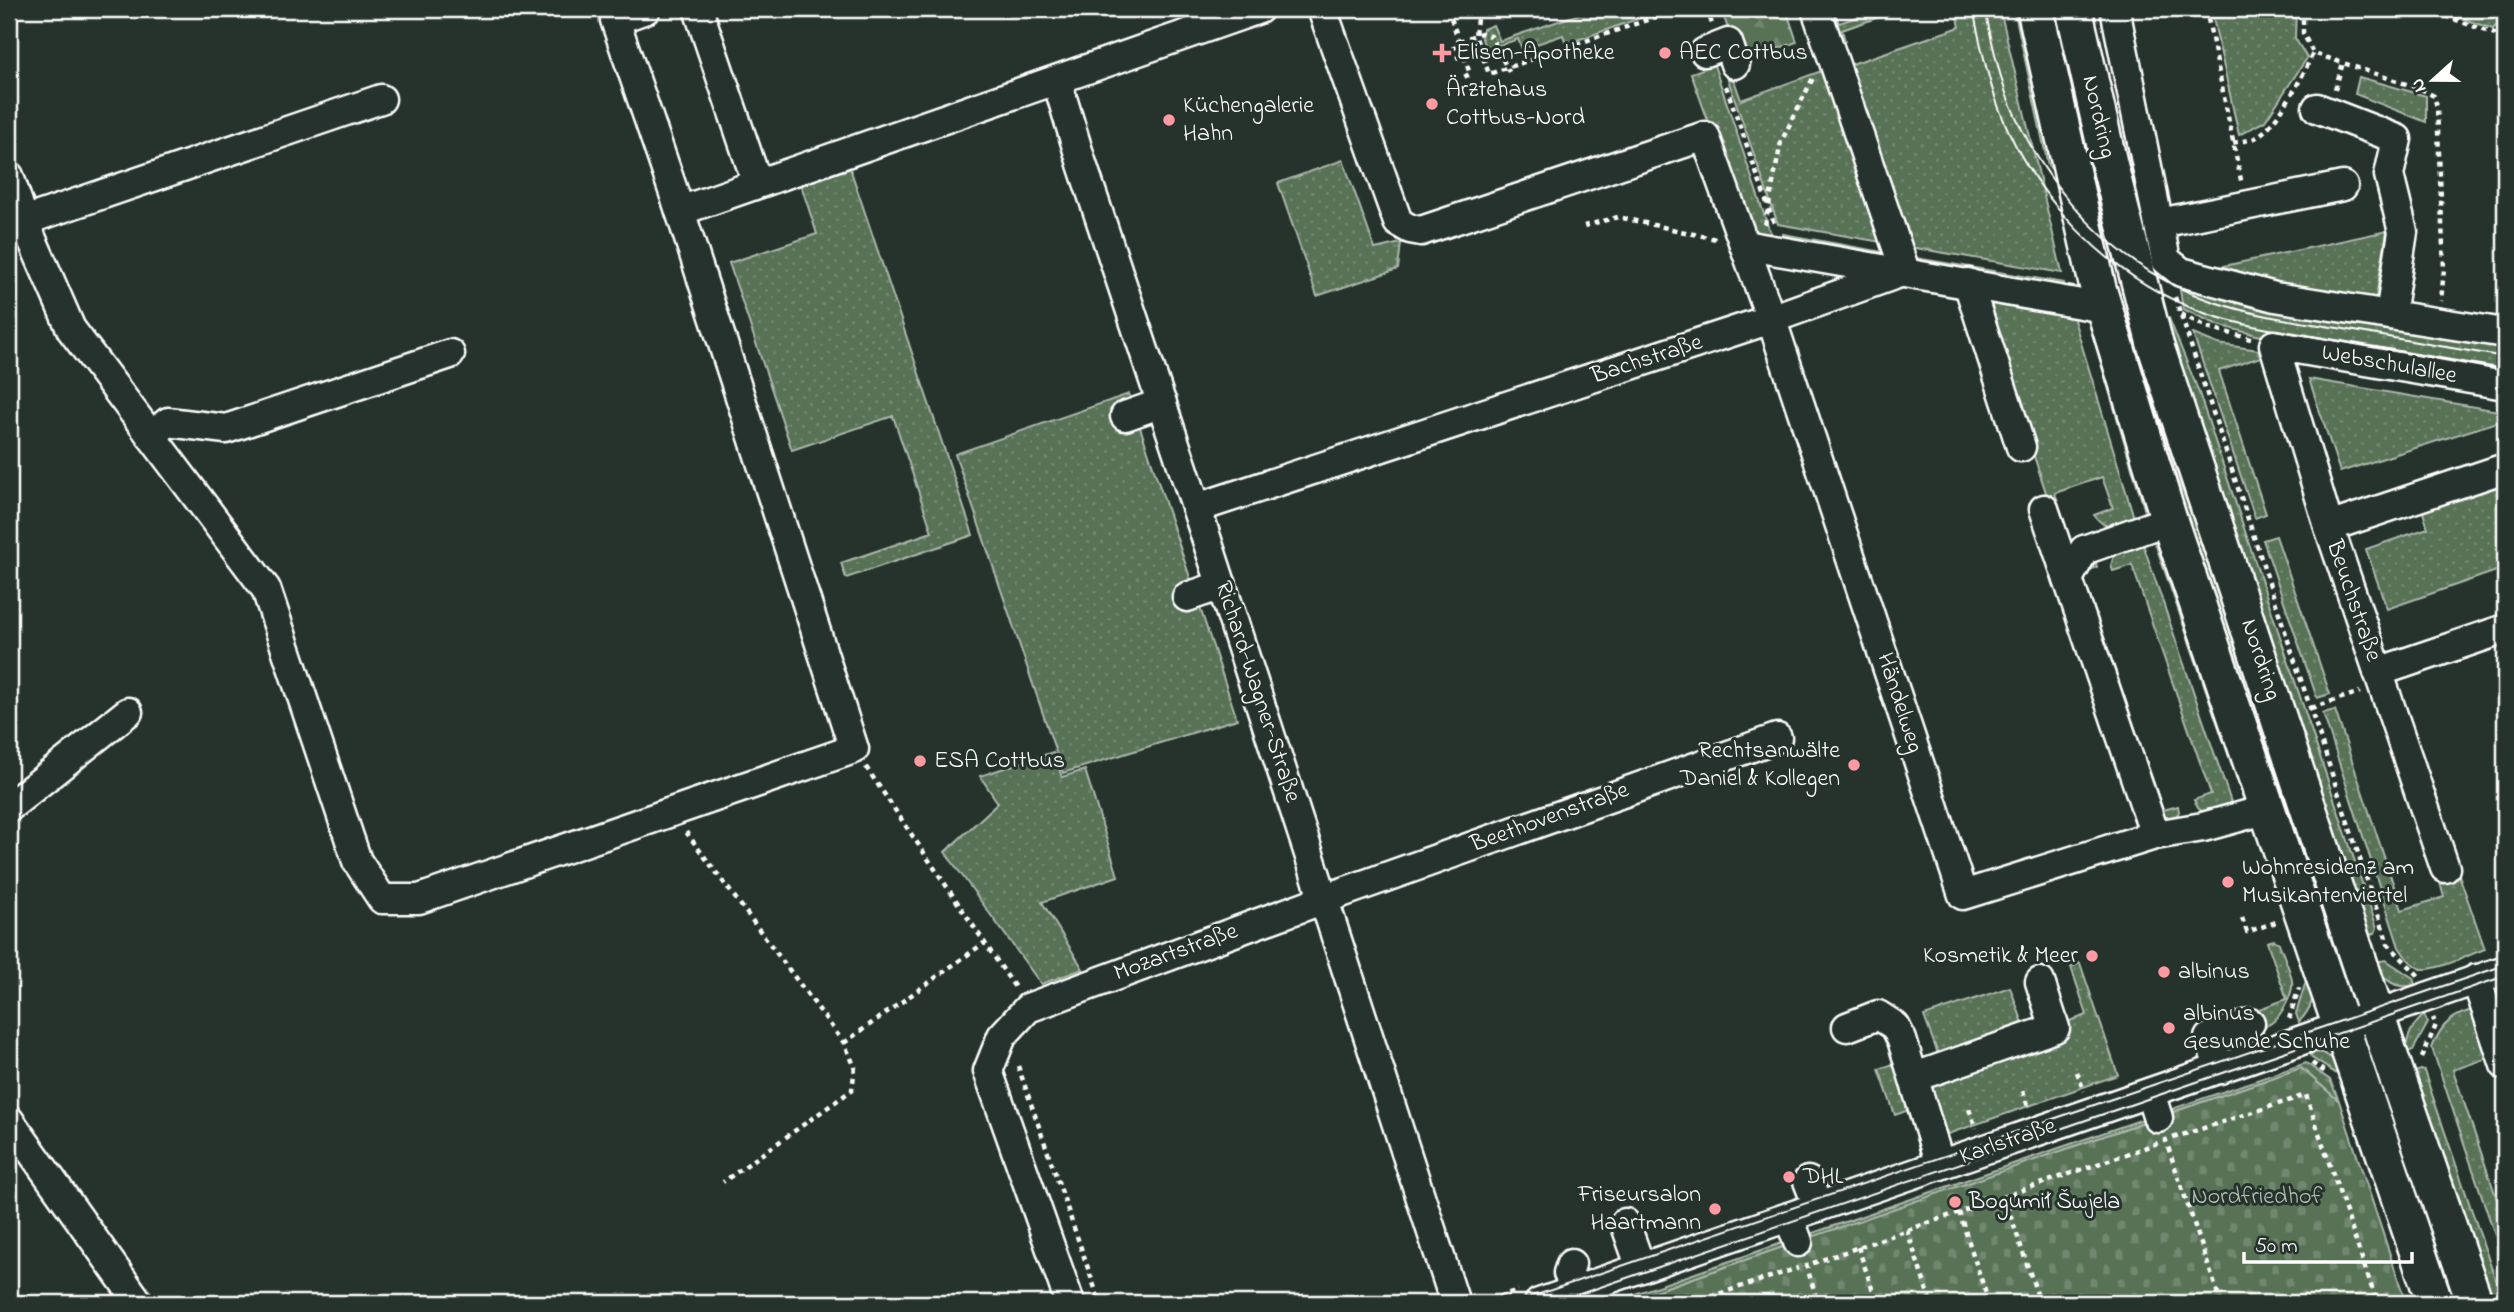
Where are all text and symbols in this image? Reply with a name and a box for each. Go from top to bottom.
place label: Elisen-Apotheke [1456,36,1615,71]
place label: AEC Cottbus [1679,36,1808,71]
marker: Elisen-Apotheke [1434,45,1450,61]
marker: AEC Cottbus [1657,45,1673,61]
north arrow [2398,46,2468,116]
street label: Nordring [2072,72,2124,162]
place label: Ärztehaus Cottbus-Nord [1446,73,1585,136]
text: N [2404,74,2434,96]
place label: Küchengalerie Hahn [1183,89,1314,152]
marker: Ärztehaus Cottbus-Nord [1424,96,1440,112]
marker: Küchengalerie Hahn [1161,112,1177,128]
street label: Bachstraße [1586,325,1707,395]
street label: Webschulallee [2319,336,2459,394]
street label: Beuchstraße [2316,535,2390,667]
street label: Richard-Wagner-Straße [1205,577,1309,808]
street label: Nordring [2230,615,2290,705]
street label: Händelweg [1866,648,1932,758]
place label: Rechtsanwälte Daniel & Kollegen [1679,734,1840,797]
place label: ESA Cottbus [934,744,1065,779]
marker: ESA Cottbus [912,753,928,769]
marker: Rechtsanwälte Daniel & Kollegen [1846,757,1862,773]
street label: Beethovenstraße [1465,773,1634,863]
place label: Wohnresidenz am Musikantenviertel [2242,851,2414,914]
marker: Wohnresidenz am Musikantenviertel [2220,874,2236,890]
street label: Mozartstraße [1109,914,1243,992]
place label: Kosmetik & Meer [1923,939,2079,974]
marker: Kosmetik & Meer [2084,948,2100,964]
place label: albinus [2178,955,2250,990]
marker: albinus [2156,964,2172,980]
place label: albinus Gesunde Schuhe [2183,997,2350,1060]
marker: albinus Gesunde Schuhe [2161,1020,2177,1036]
street label: Karlstraße [1955,1109,2061,1175]
place label: DHL [1802,1160,1844,1195]
marker: DHL [1781,1169,1797,1185]
place label: Friseursalon Haartmann [1577,1178,1701,1241]
park label: Nordfriedhof [2191,1180,2323,1215]
place label: Bogumił Šwjela [1968,1185,2120,1220]
marker: Bogumił Šwjela [1947,1194,1963,1210]
marker: Friseursalon Haartmann [1707,1201,1723,1217]
scale bar [2244,1221,2412,1265]
text: 50 m [2255,1232,2298,1262]

